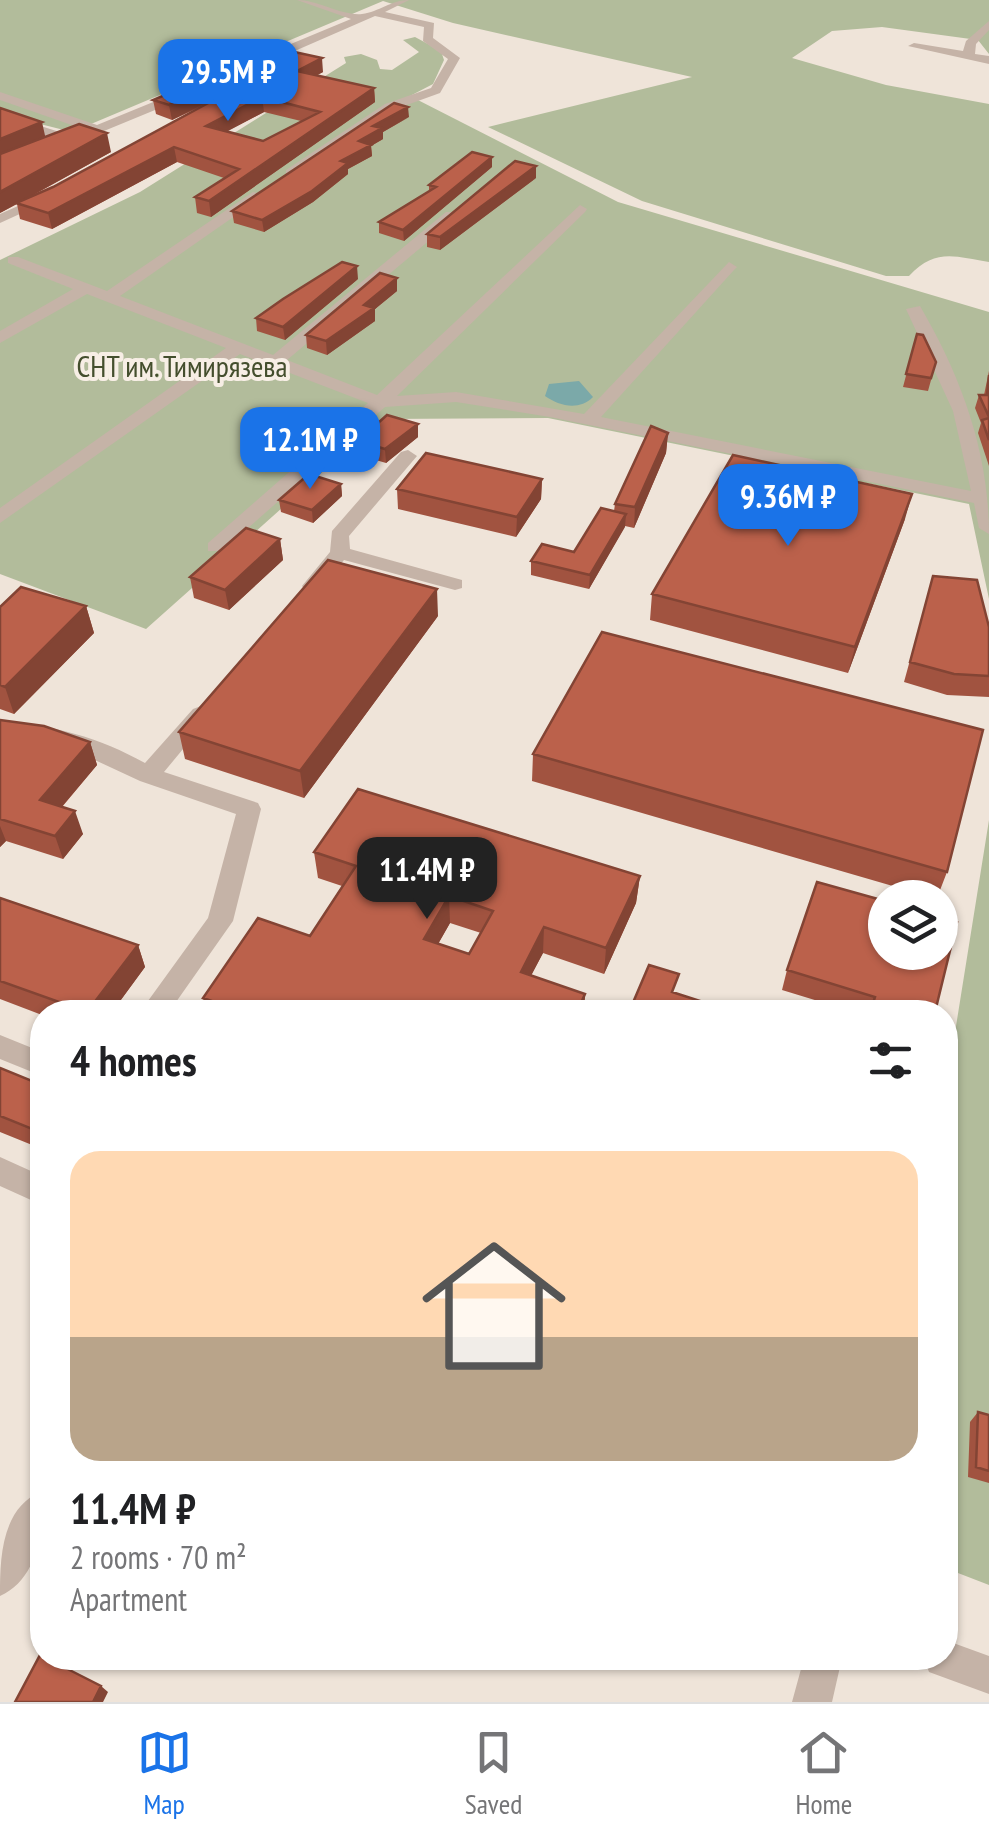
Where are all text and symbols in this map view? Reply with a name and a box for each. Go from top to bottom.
pin: 29.5M ₽ [136,39,320,124]
text: 29.5M ₽ [180,50,276,92]
park label: СНТ им. Тимирязева [77,346,287,385]
pin: 12.1M ₽ [218,407,402,492]
text: 12.1M ₽ [262,418,358,460]
pin: 9.36M ₽ [696,464,880,549]
text: 9.36M ₽ [740,475,836,517]
pin: 11.4M ₽ [335,837,519,922]
text: 11.4M ₽ [379,848,475,890]
map controls [868,880,958,970]
button: layers [868,880,958,970]
text: 4 homes [70,1033,197,1088]
icon: filters [863,1033,918,1088]
icon: home [404,1216,584,1396]
text: 11.4M ₽ [70,1481,196,1536]
text: 2 rooms · 70 m² [70,1536,247,1578]
text: Apartment [70,1578,187,1620]
tab: Map [137,1725,192,1822]
tab: Saved [465,1725,522,1822]
tab: Home [796,1725,852,1822]

